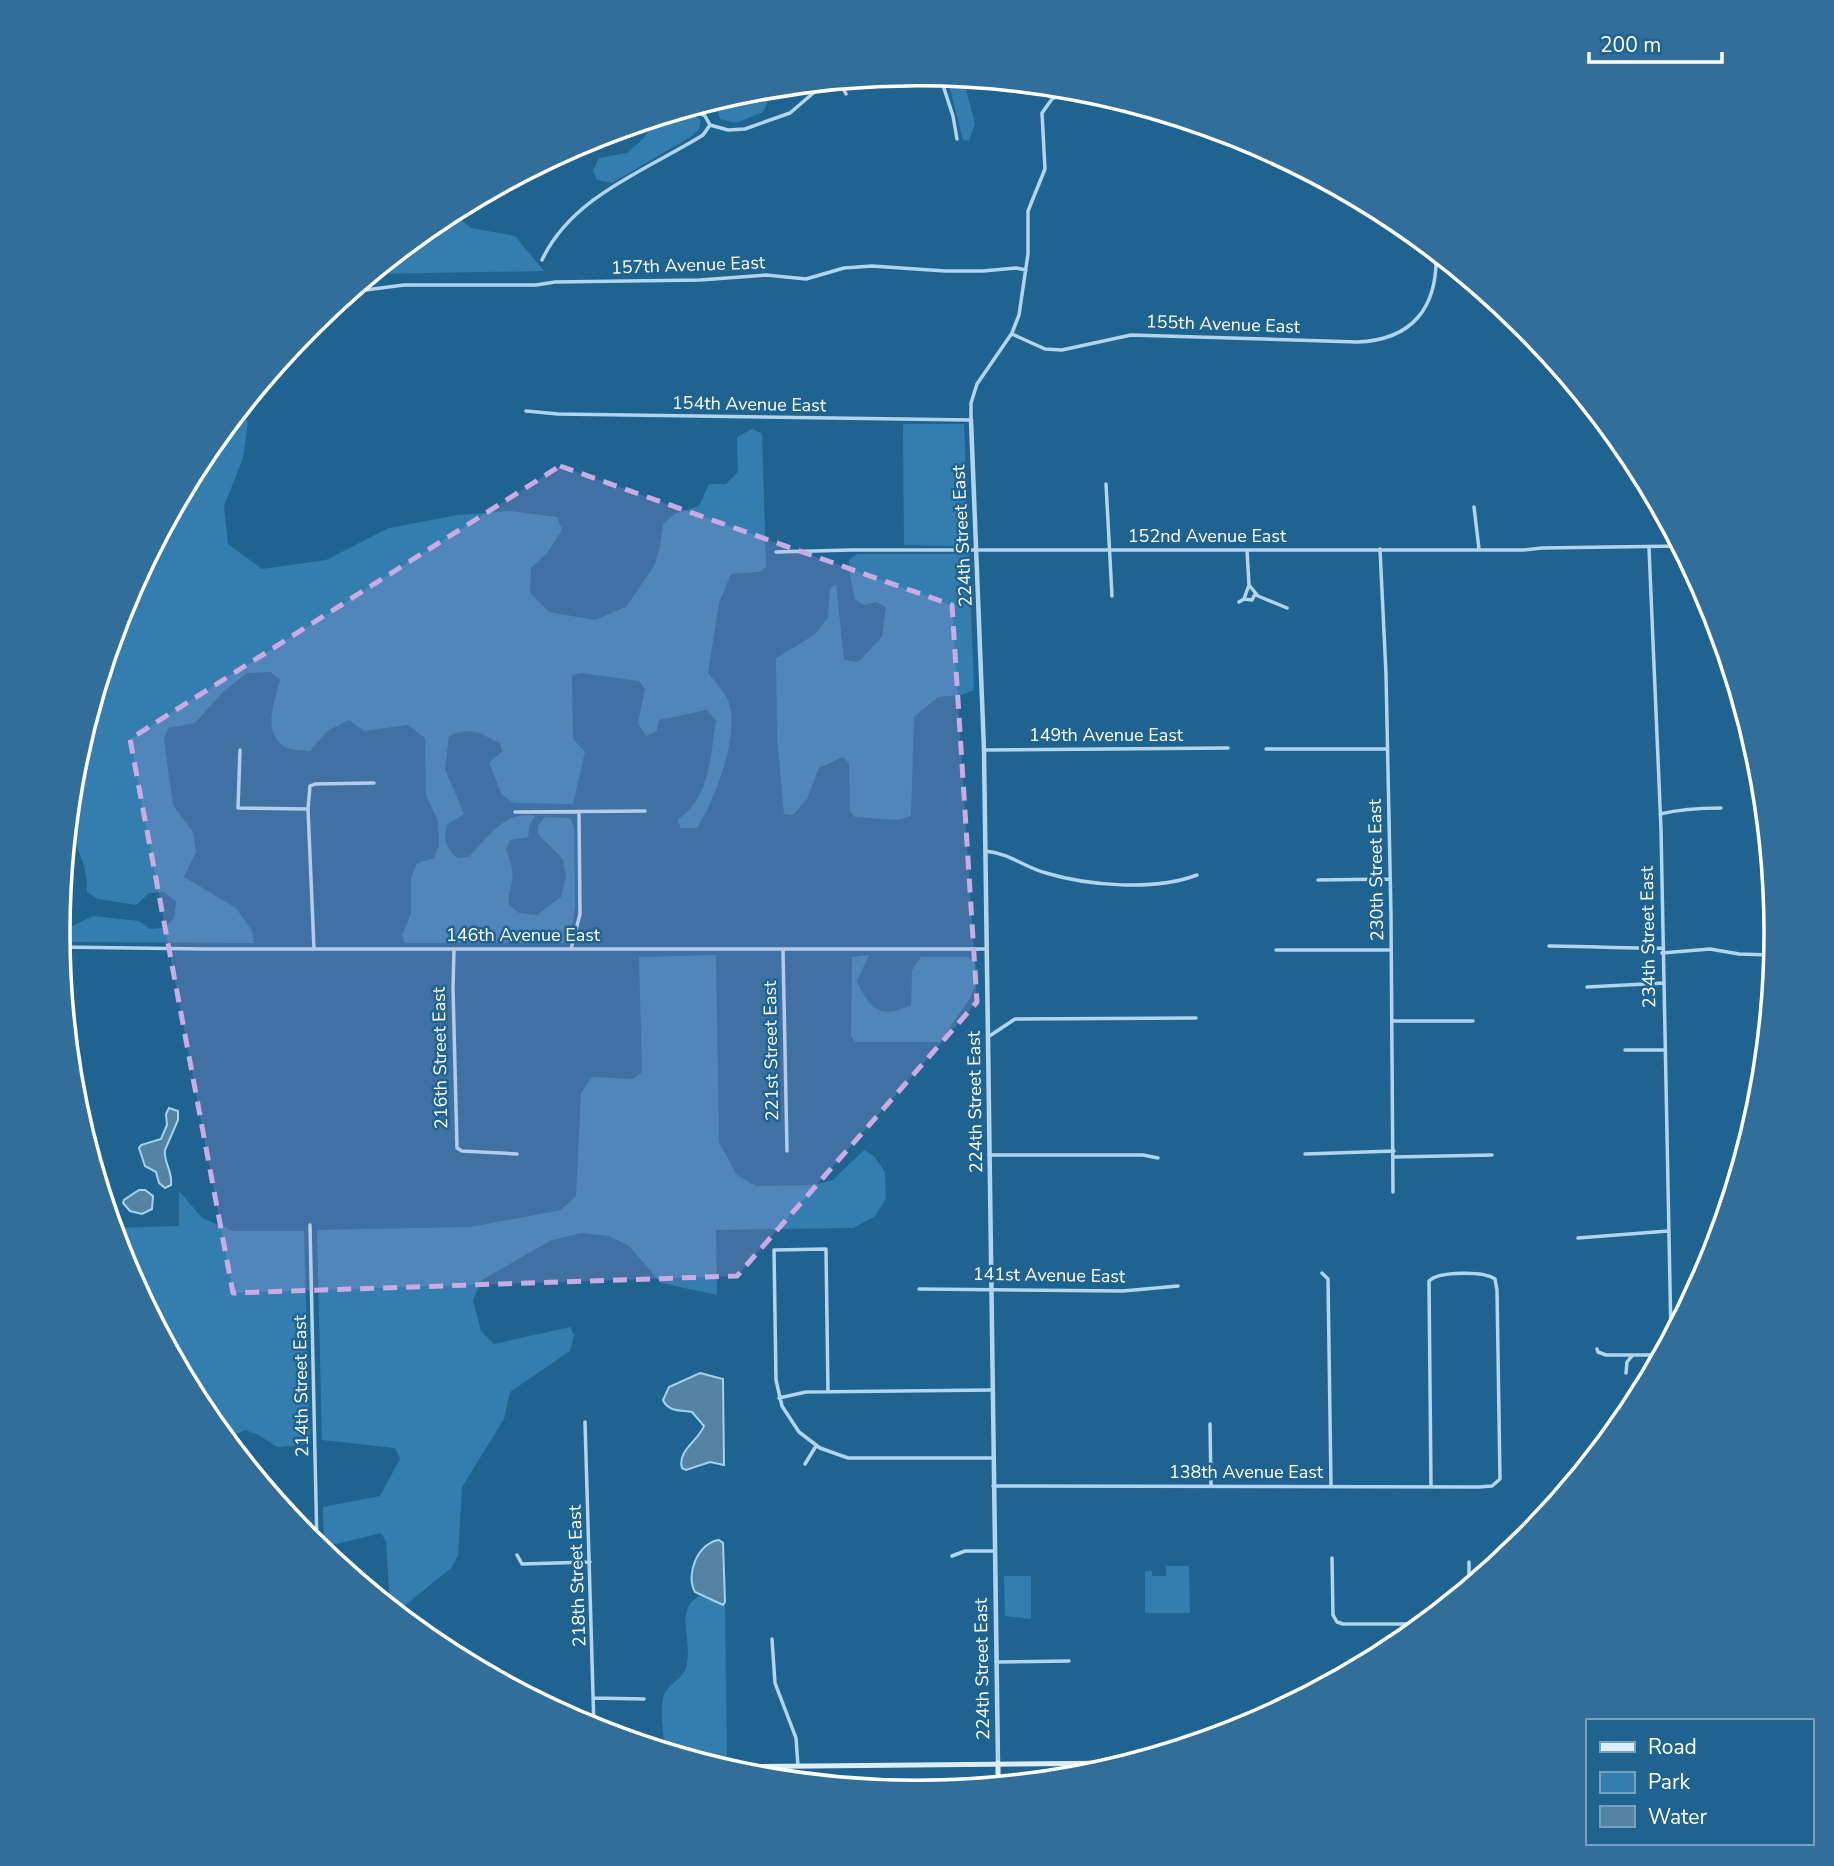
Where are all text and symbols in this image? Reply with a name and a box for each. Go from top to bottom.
scale bar [1589,21,1722,65]
text: 200 m [1600,31,1661,59]
street label: 157th Avenue East [611,250,766,280]
street label: 155th Avenue East [1146,309,1301,339]
street label: 154th Avenue East [672,391,827,417]
street label: 224th Street East [946,464,978,608]
street label: 152nd Avenue East [1128,524,1287,548]
street label: 149th Avenue East [1029,723,1184,747]
street label: 230th Street East [1363,798,1389,941]
street label: 234th Street East [1635,865,1661,1008]
street label: 146th Avenue East [446,923,601,947]
street label: 221st Street East [758,980,784,1121]
street label: 216th Street East [427,986,453,1129]
street label: 224th Street East [962,1030,988,1173]
street label: 141st Avenue East [973,1262,1126,1288]
street label: 214th Street East [288,1314,314,1457]
street label: 138th Avenue East [1169,1460,1324,1484]
street label: 218th Street East [563,1504,591,1647]
street label: 224th Street East [969,1597,995,1740]
legend [1586,1719,1813,1845]
text: Road [1648,1733,1697,1761]
text: Park [1648,1768,1690,1796]
text: Water [1648,1803,1707,1831]

